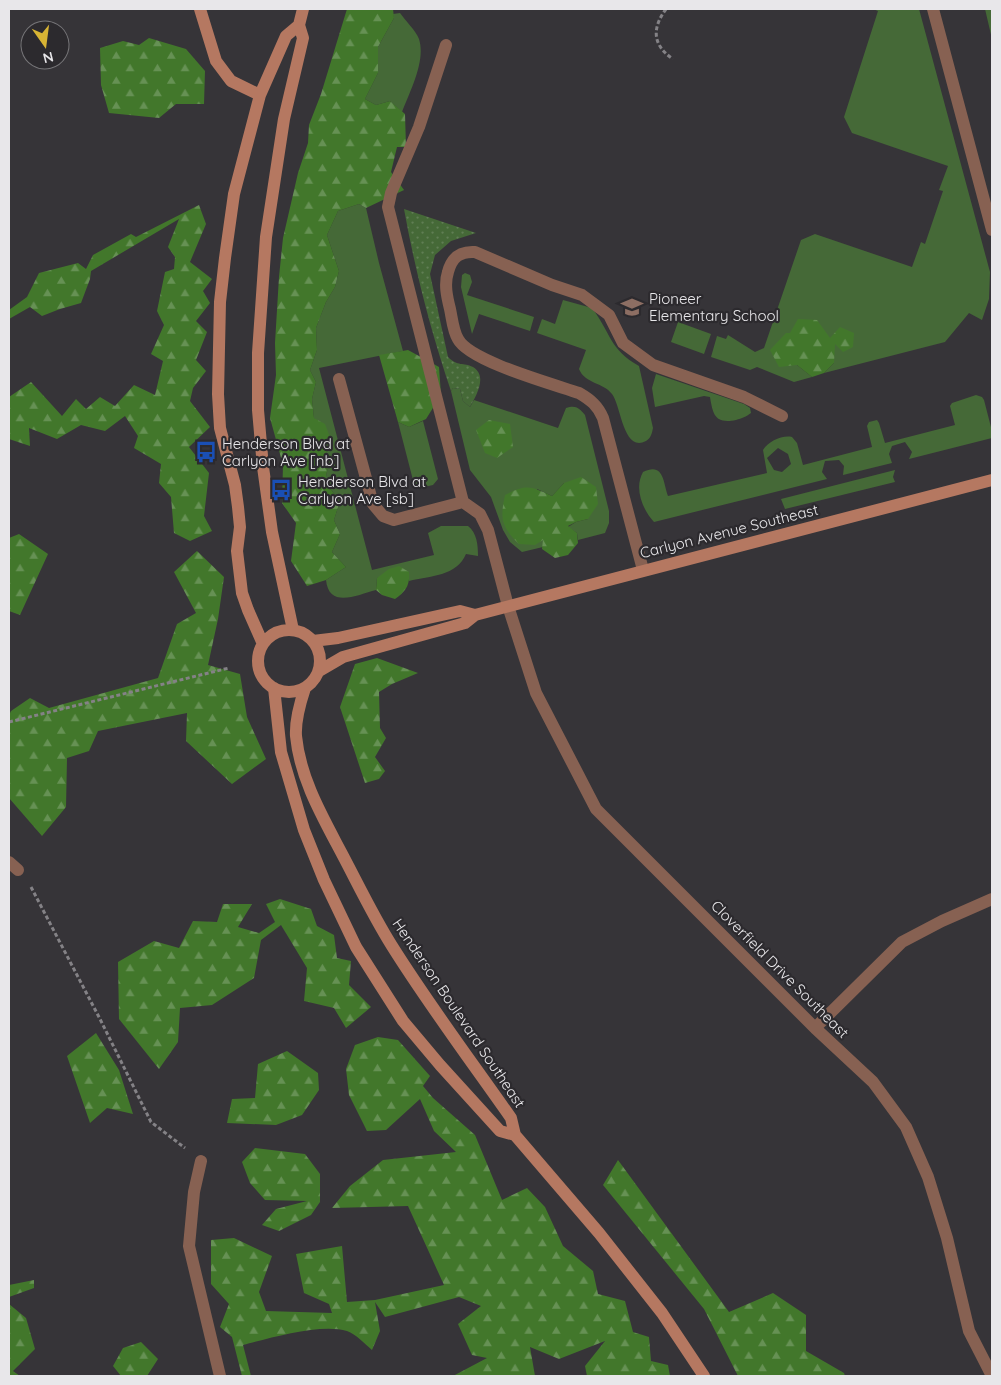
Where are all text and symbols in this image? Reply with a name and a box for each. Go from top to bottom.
north arrow [20,20,70,70]
text: N [41,48,55,68]
place label: Pioneer Elementary School [649,289,779,325]
school or university icon: Pioneer Elementary School [619,294,645,320]
place label: Henderson Blvd at Carlyon Ave [nb] [222,434,350,470]
bus stop icon: Henderson Blvd at Carlyon Ave [nb] [193,439,219,465]
place label: Henderson Blvd at Carlyon Ave [sb] [298,472,426,508]
bus stop icon: Henderson Blvd at Carlyon Ave [sb] [268,477,294,503]
street label: Carlyon Avenue Southeast [638,500,820,562]
street label: Cloverfield Drive Southeast [707,896,853,1042]
street label: Henderson Boulevard Southeast [388,915,530,1111]

